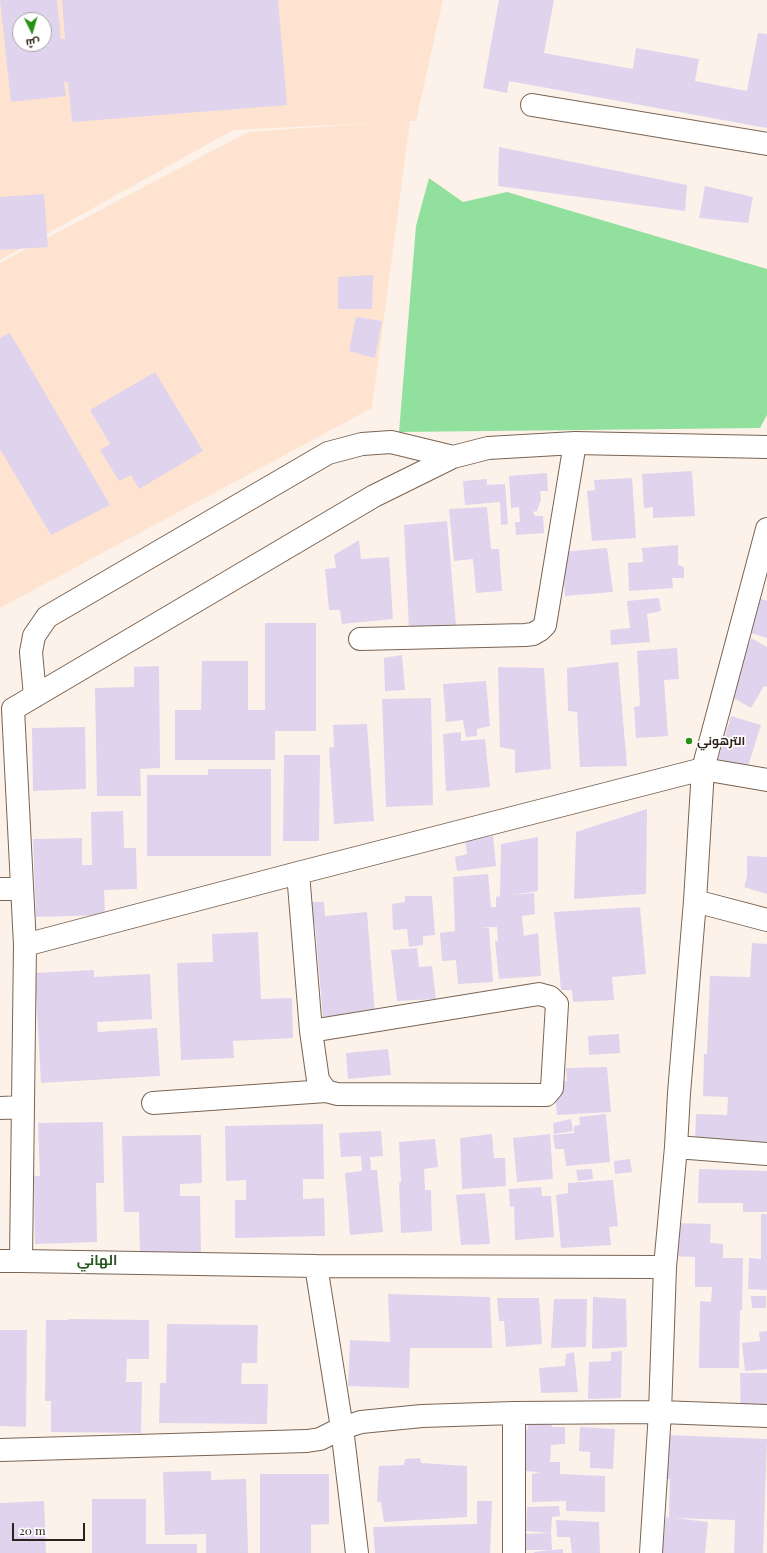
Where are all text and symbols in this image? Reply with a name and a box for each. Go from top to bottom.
north arrow [12,12,52,52]
text: ش [25,35,41,52]
place label: الترهوني [697,734,745,748]
marker: الترهوني [684,736,694,746]
district label: الهاني [77,1253,117,1269]
scale bar [14,1515,87,1541]
text: 20 m [19,1522,46,1538]

